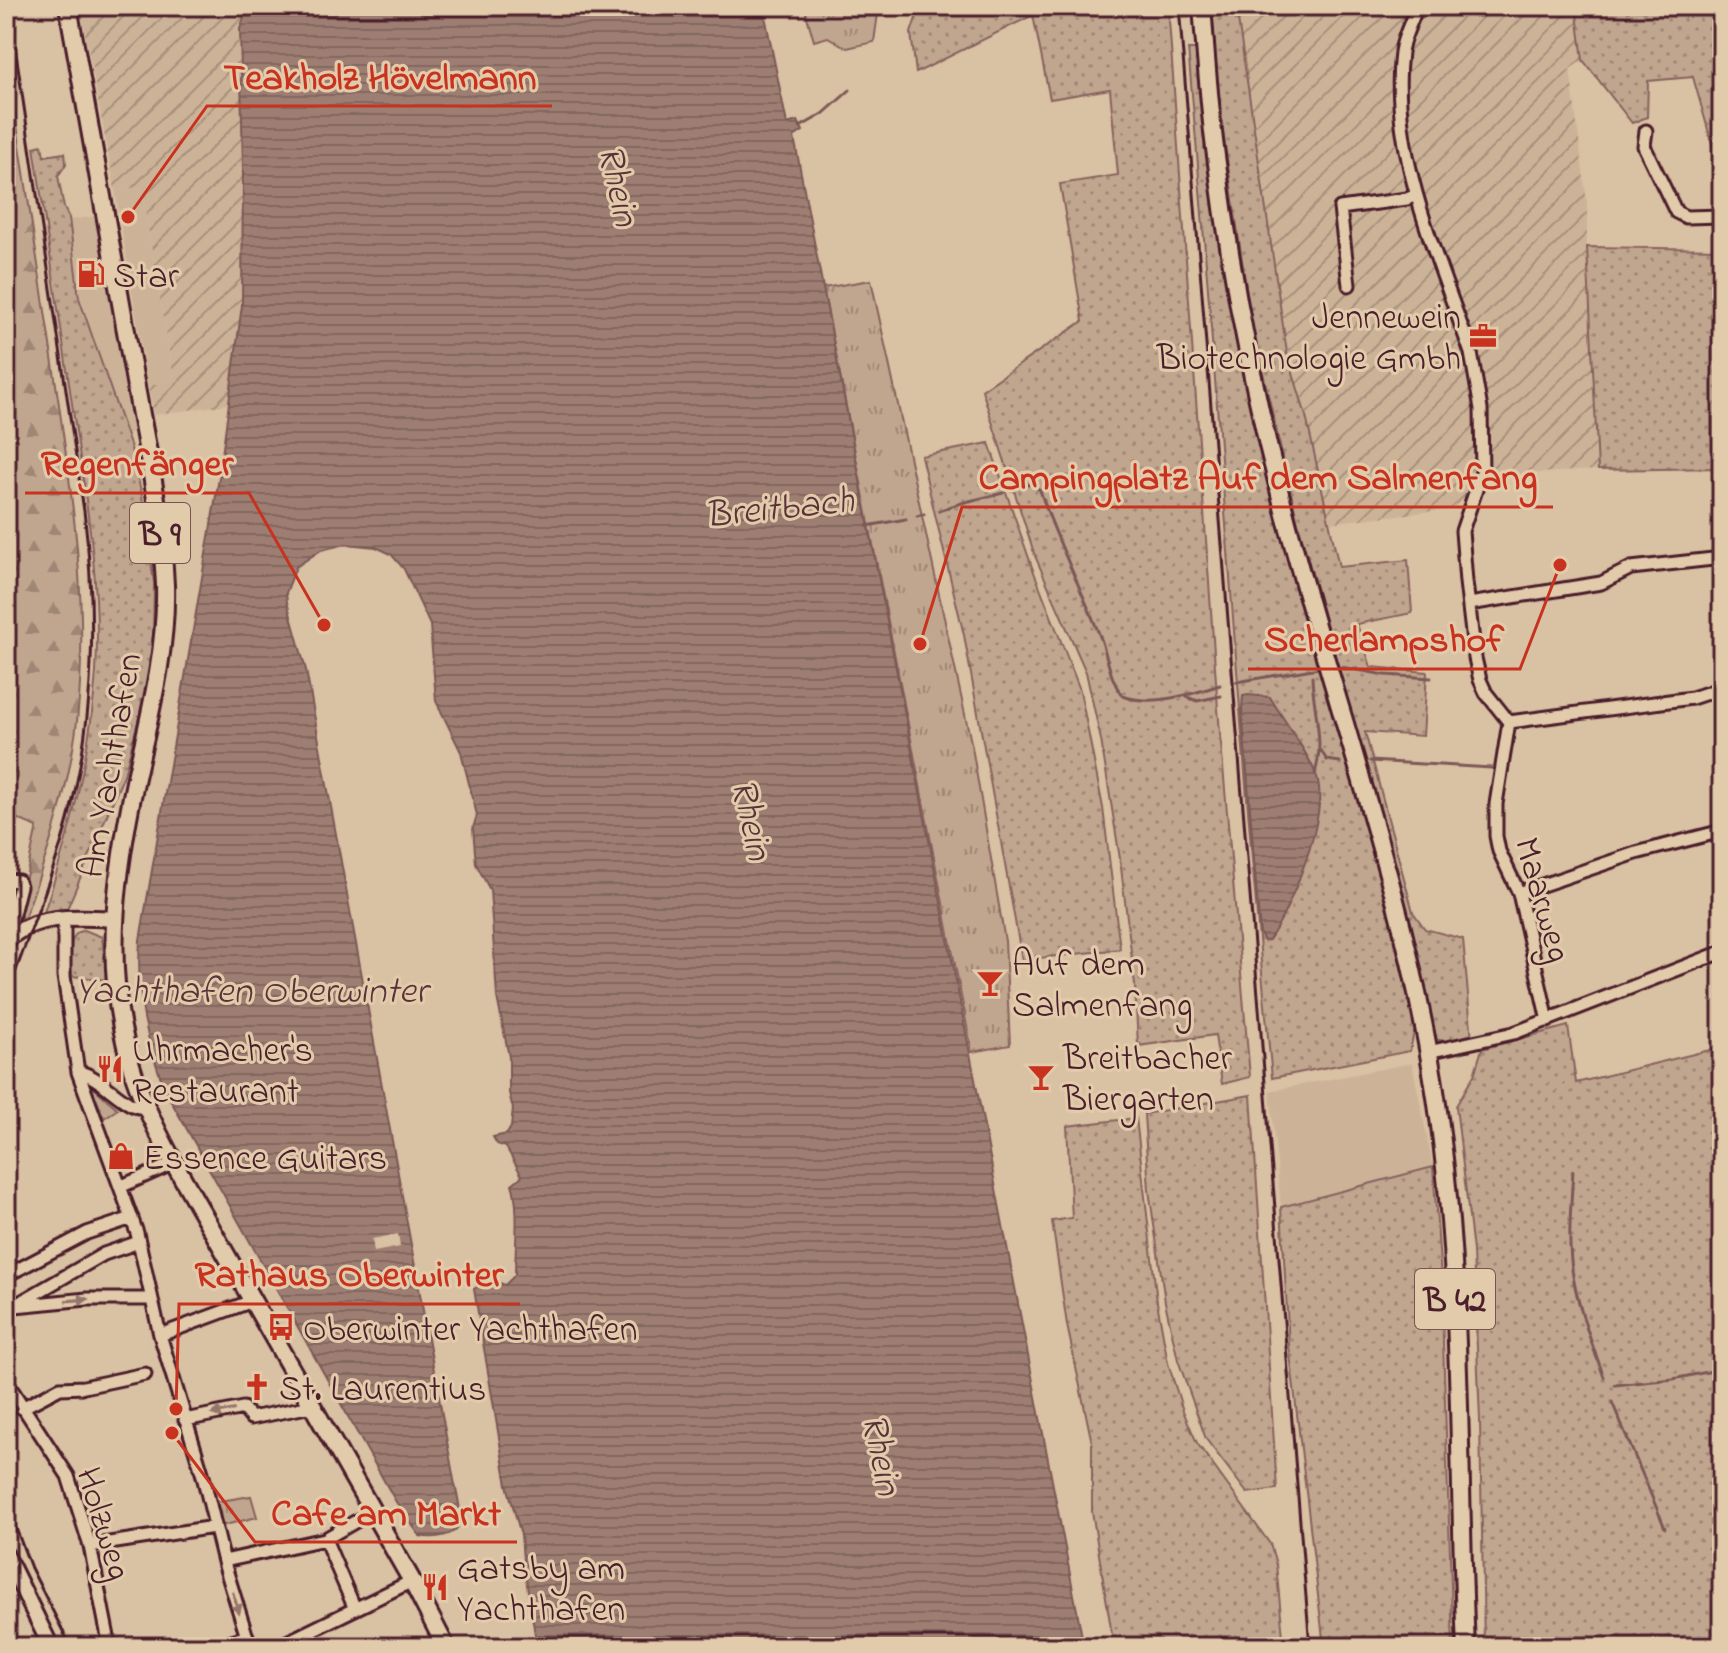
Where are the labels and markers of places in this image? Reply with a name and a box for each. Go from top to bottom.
callout: Teakholz Hövelmann [207,44,552,106]
place label: Star [113,252,180,305]
fuel station icon: Star [76,259,106,289]
place label: Jennewein Biotechnologie Gmbh [1156,293,1461,387]
office icon: Jennewein Biotechnologie Gmbh [1468,321,1498,351]
callout: Regenfänger [25,431,249,493]
callout: Campingplatz Auf dem Salmenfang [962,445,1553,507]
callout: Scherlampshof [1248,607,1520,669]
place label: Auf dem Salmenfang [1012,940,1193,1034]
bar icon: Auf dem Salmenfang [975,968,1005,998]
place label: Uhrmacher's Restaurant [132,1026,313,1120]
place label: Breitbacher Biergarten [1062,1034,1233,1128]
restaurant icon: Uhrmacher's Restaurant [95,1054,125,1084]
bar icon: Breitbacher Biergarten [1026,1062,1056,1092]
place label: Essence Guitars [143,1134,387,1187]
shop icon: Essence Guitars [106,1141,136,1171]
callout: Rathaus Oberwinter [179,1242,520,1304]
place label: Oberwinter Yachthafen [303,1305,637,1358]
bus stop icon: Oberwinter Yachthafen [266,1312,296,1342]
place label: St. Laurentius [279,1365,486,1418]
church icon: St. Laurentius [242,1372,272,1402]
callout: Cafe am Markt [255,1480,517,1542]
place label: Gatsby am Yachthafen [457,1544,625,1638]
restaurant icon: Gatsby am Yachthafen [420,1572,450,1602]

